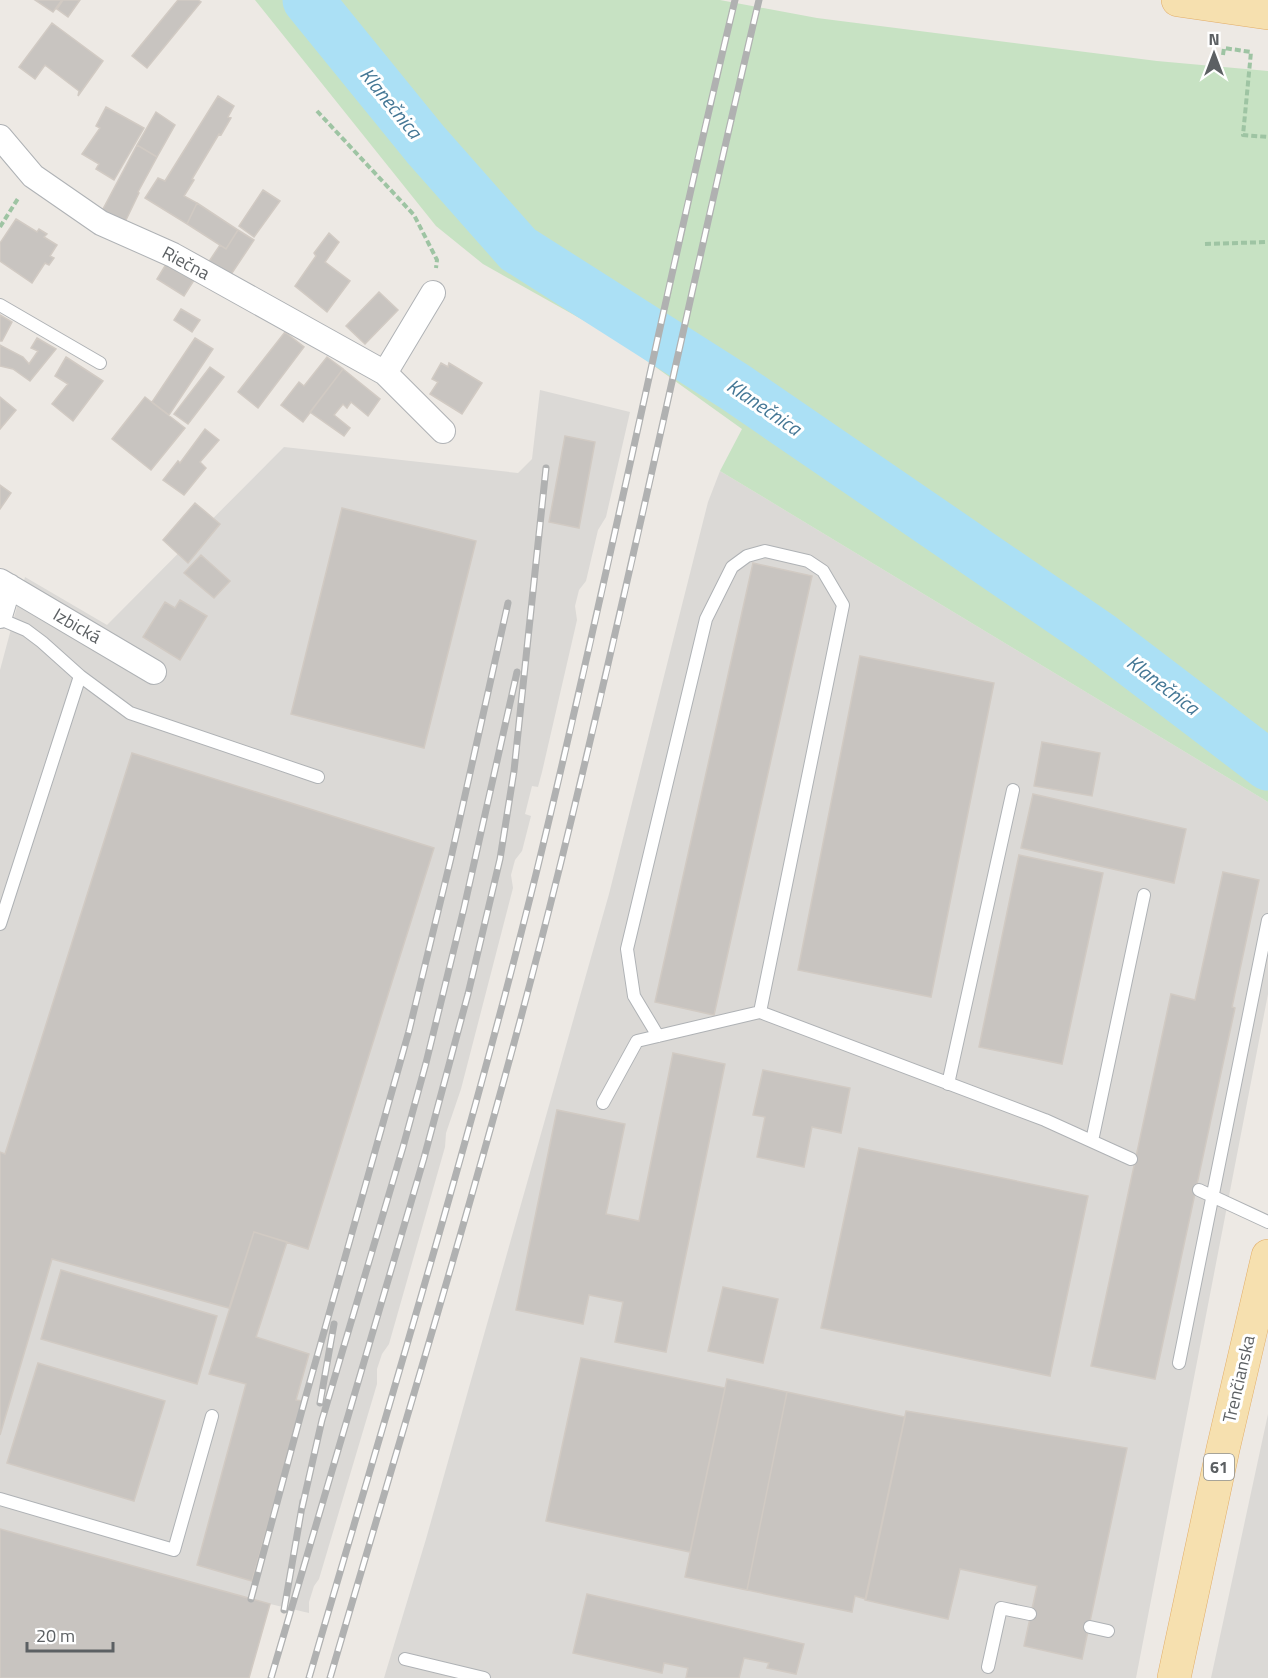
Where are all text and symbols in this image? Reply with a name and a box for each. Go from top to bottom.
north arrow [1184,24,1244,84]
text: N [1208,27,1220,51]
water label: Klanečnica [353,60,431,146]
street label: Riečna [158,239,215,286]
water label: Klanečnica [721,370,809,443]
street label: Izbická [48,601,106,650]
water label: Klanečnica [1120,647,1207,723]
street label: Trenčianska [1215,1332,1262,1425]
road number: 61 [1204,1454,1234,1480]
scale bar [27,1615,112,1653]
text: 20 m [36,1622,75,1649]

